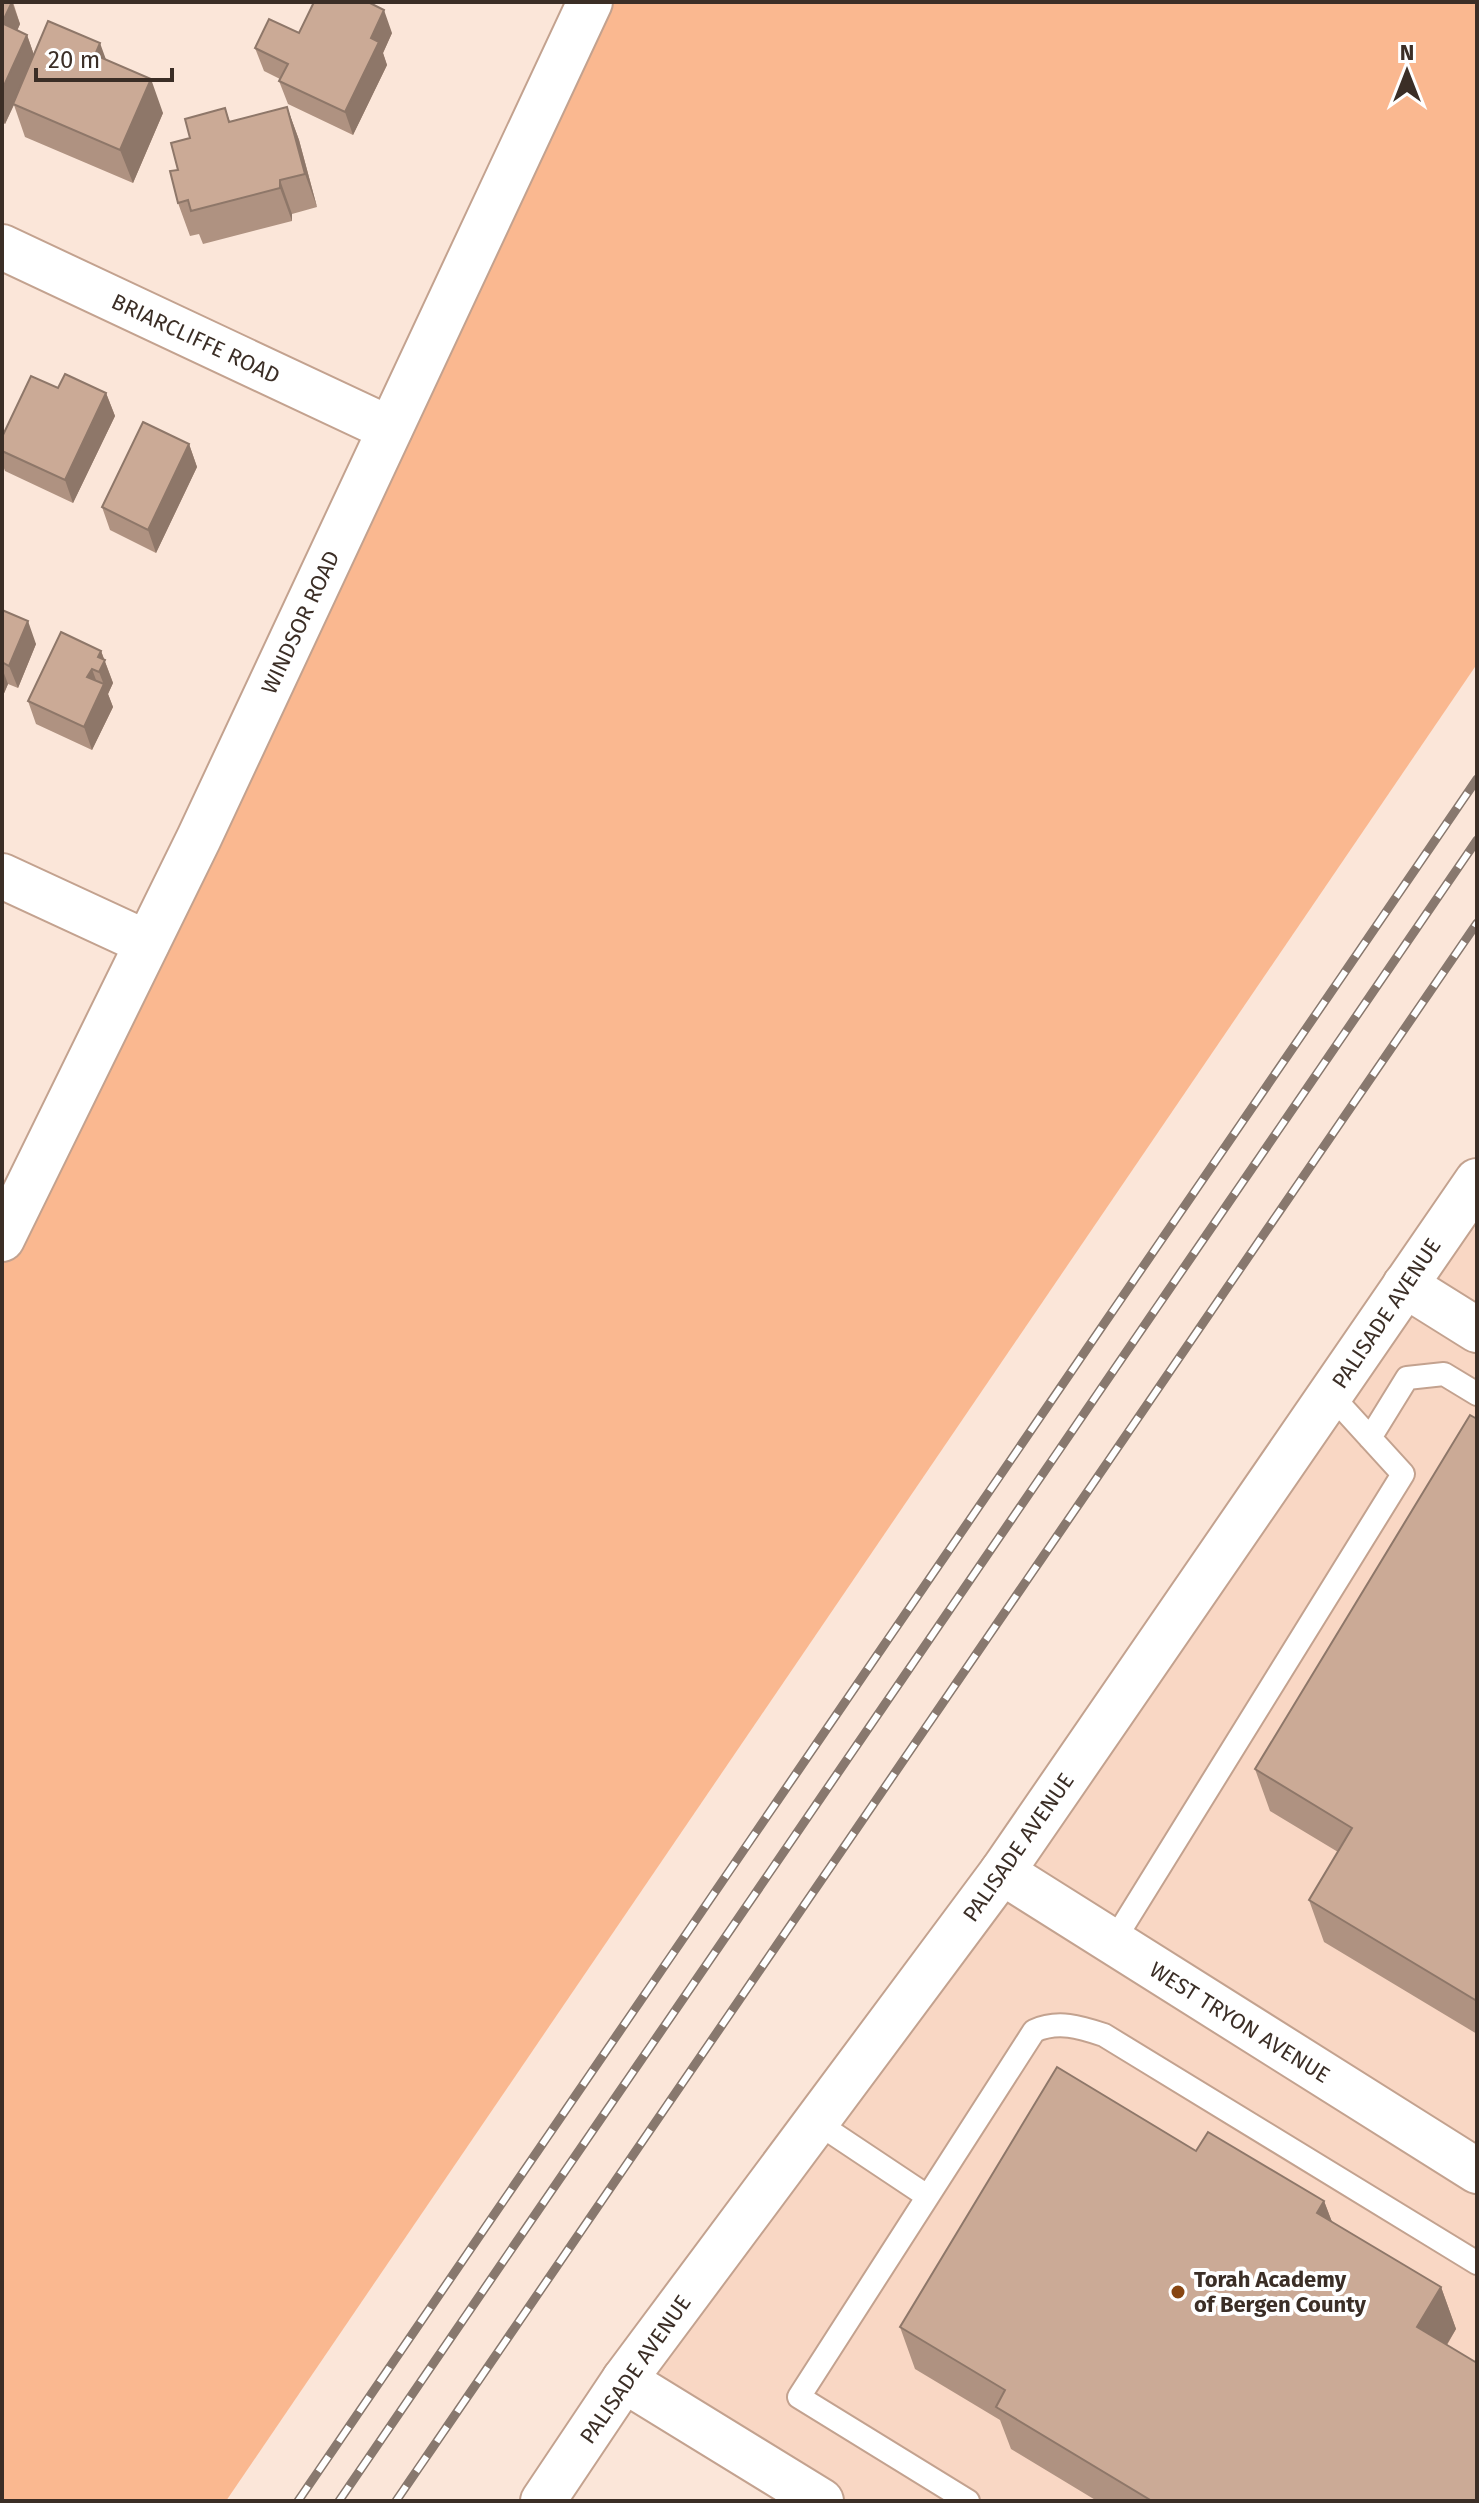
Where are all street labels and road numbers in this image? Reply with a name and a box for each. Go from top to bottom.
street label: BRIARCLIFFE ROAD [107,288,284,389]
street label: WINDSOR ROAD [255,546,345,698]
street label: PALISADE AVENUE [1326,1233,1447,1394]
street label: PALISADE AVENUE [957,1768,1080,1927]
street label: WEST TRYON AVENUE [1145,1956,1335,2089]
street label: PALISADE AVENUE [574,2290,697,2449]

